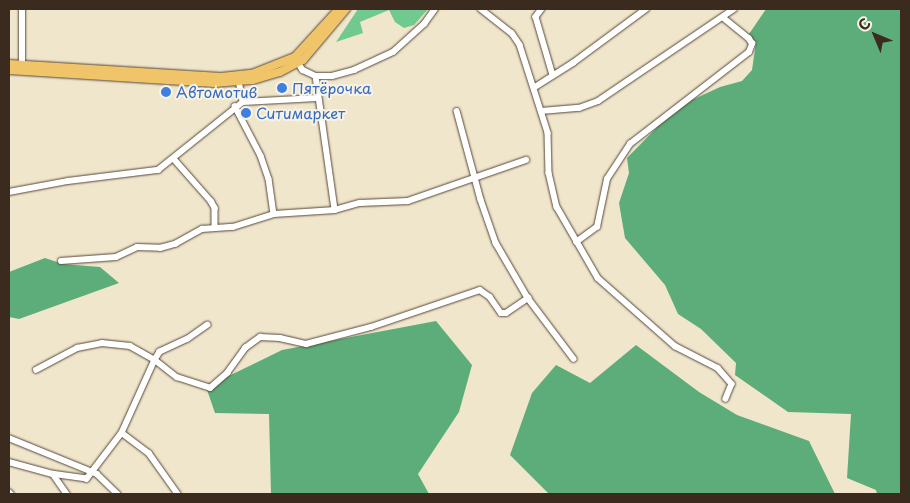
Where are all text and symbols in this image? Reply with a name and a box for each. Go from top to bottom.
north arrow [850,10,900,60]
text: С [853,13,875,35]
place label: Пятёрочка [292,79,371,97]
marker: Пятёрочка [276,82,288,94]
place label: Автомотив [176,83,257,101]
marker: Автомотив [160,86,172,98]
place label: Ситимаркет [256,104,345,122]
marker: Ситимаркет [240,107,252,119]

